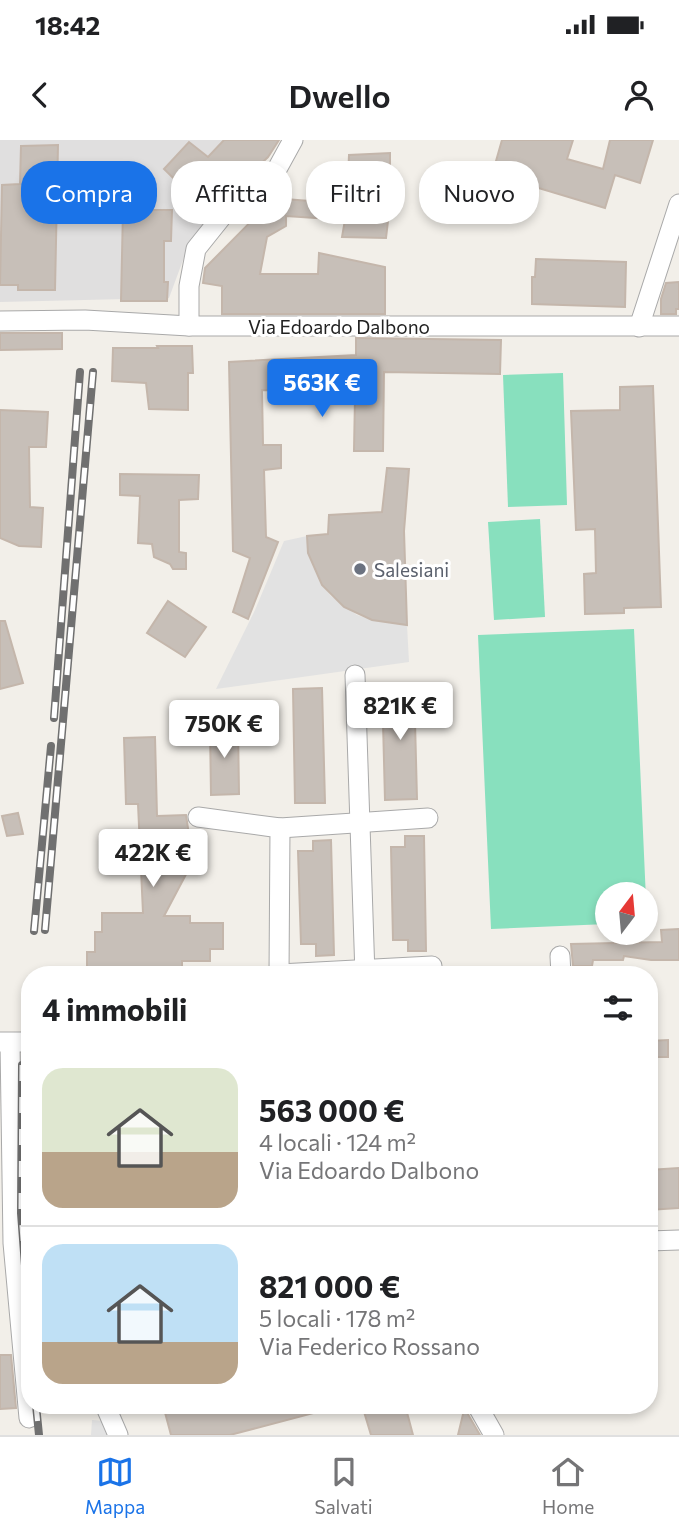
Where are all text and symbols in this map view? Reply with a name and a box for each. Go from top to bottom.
text: 18:42 [35,9,100,40]
text: Dwello [288,75,391,115]
icon: back [21,76,59,114]
icon: person [620,76,658,114]
chip: Compra [21,161,157,224]
chip: Affitta [171,161,292,224]
chip: Filtri [306,161,405,224]
chip: Nuovo [419,161,539,224]
street label: Via Edoardo Dalbono [248,315,430,338]
pin: 563K € [265,359,379,419]
text: 563K € [283,368,361,396]
place label: Salesiani [374,558,449,581]
marker: Salesiani [352,561,368,577]
pin: 821K € [343,682,457,742]
text: 821K € [363,691,437,719]
pin: 750K € [167,700,281,760]
text: 750K € [185,709,263,737]
pin: 422K € [96,830,210,889]
text: 422K € [115,838,191,866]
north arrow [595,882,658,945]
map controls [595,882,658,945]
icon: filters [599,989,637,1027]
text: 4 immobili [42,990,187,1027]
text: 563 000 € [259,1091,405,1128]
icon: home [98,1096,182,1180]
text: 4 locali · 124 m² [259,1128,416,1156]
text: Via Edoardo Dalbono [259,1156,479,1184]
text: 821 000 € [259,1267,400,1304]
icon: home [98,1272,182,1356]
text: 5 locali · 178 m² [259,1304,415,1332]
text: Via Federico Rossano [259,1332,480,1360]
tab: Mappa [85,1453,145,1518]
tab: Salvati [315,1453,373,1518]
tab: Home [542,1453,594,1518]

